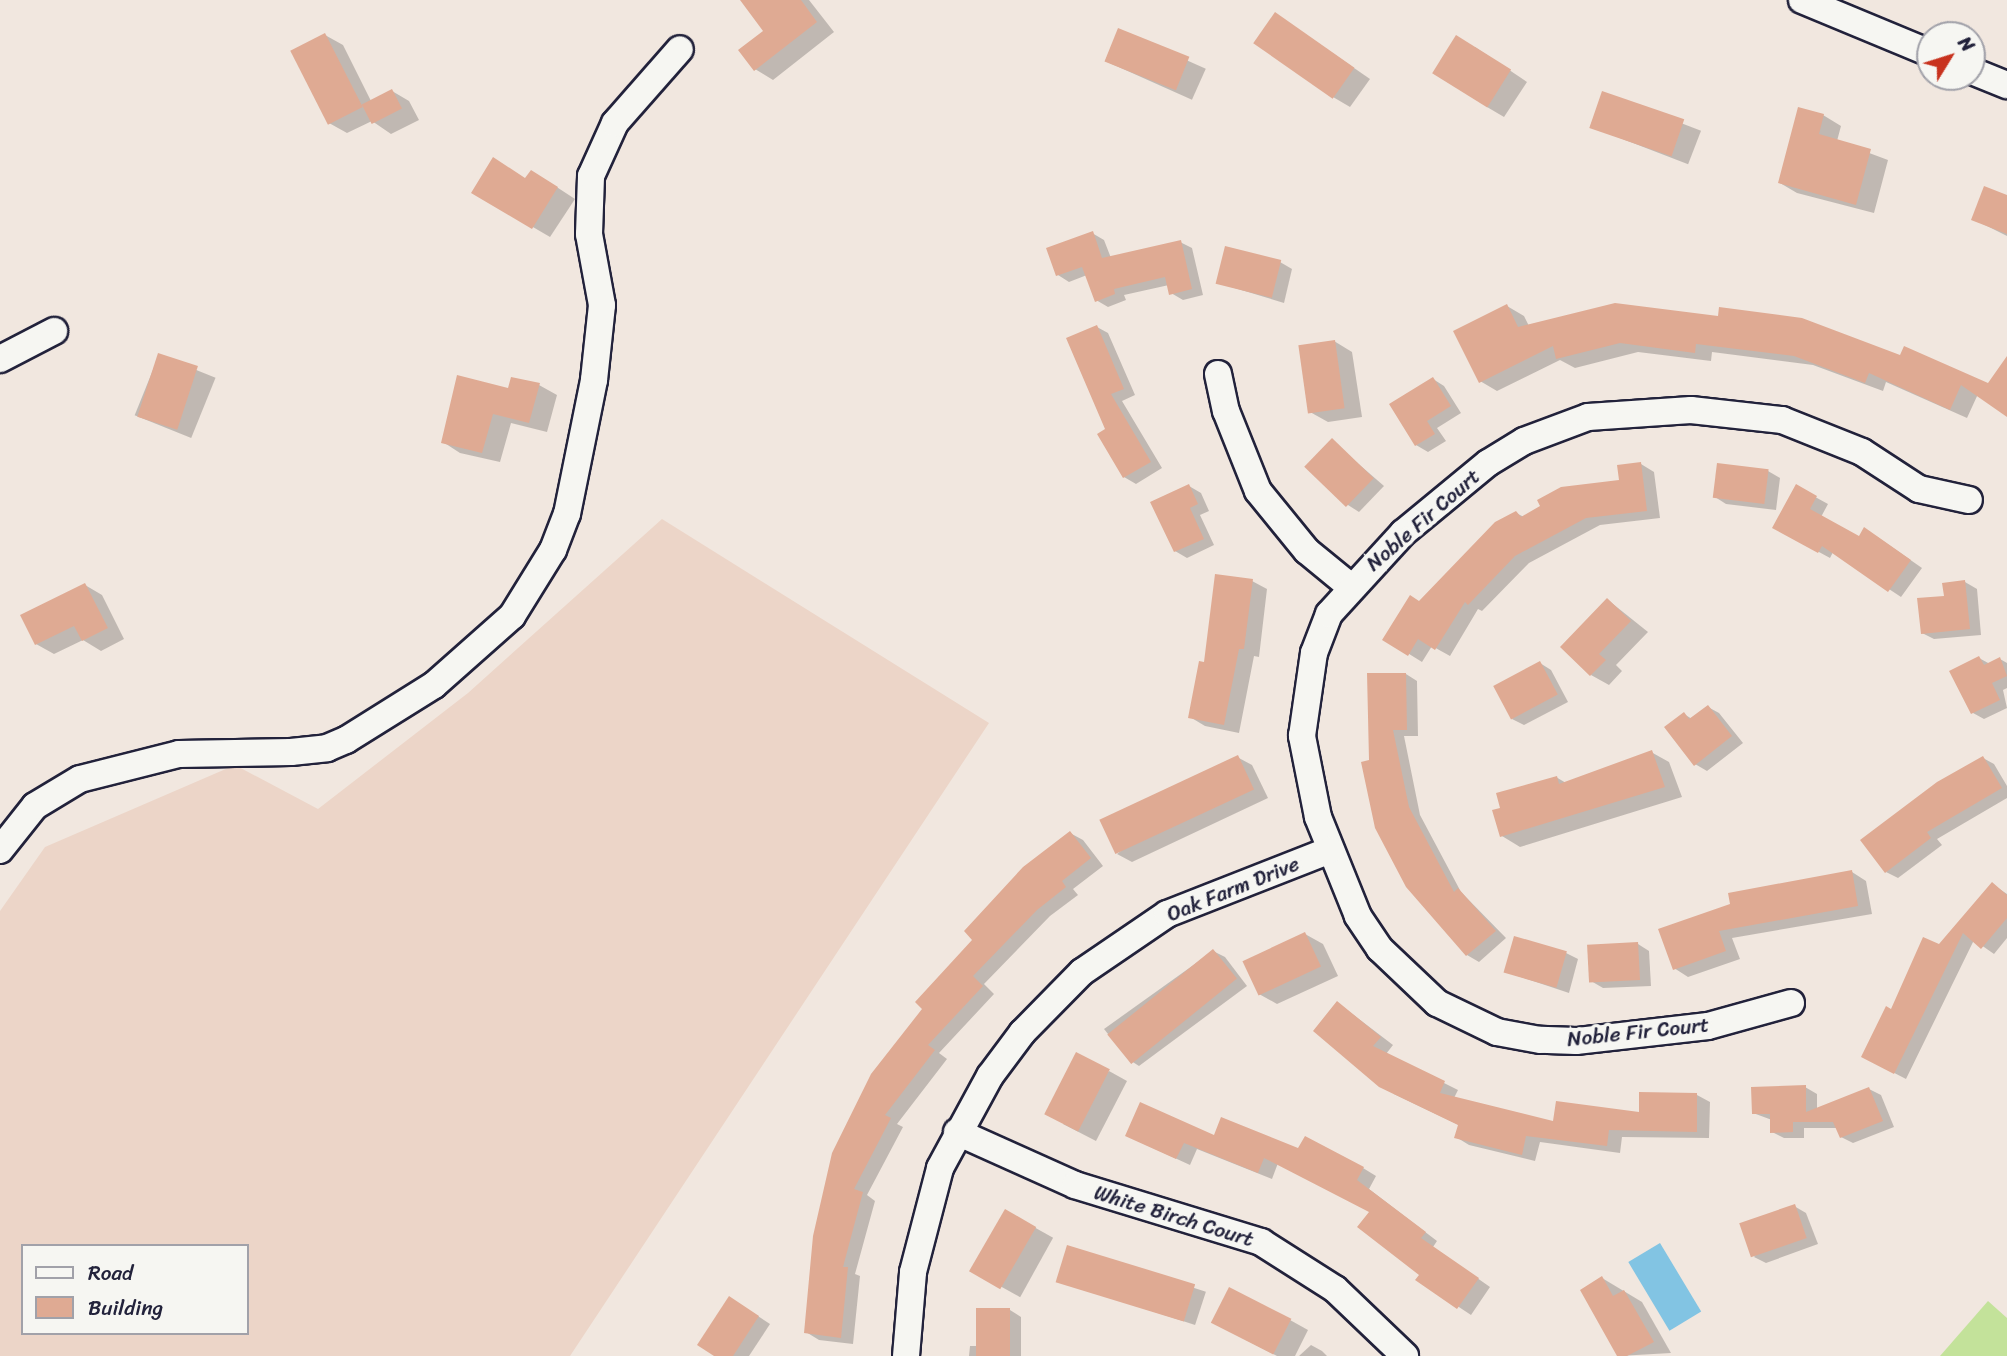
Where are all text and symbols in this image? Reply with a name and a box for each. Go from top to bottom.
north arrow [1916,21,1986,91]
text: N [1949,29,1983,59]
street label: Noble Fir Court [1361,464,1485,576]
street label: Oak Farm Drive [1163,851,1303,927]
street label: Noble Fir Court [1566,1012,1710,1052]
street label: White Birch Court [1091,1180,1257,1252]
legend [21,1244,248,1335]
text: Road [88,1254,133,1292]
text: Building [88,1289,163,1327]

